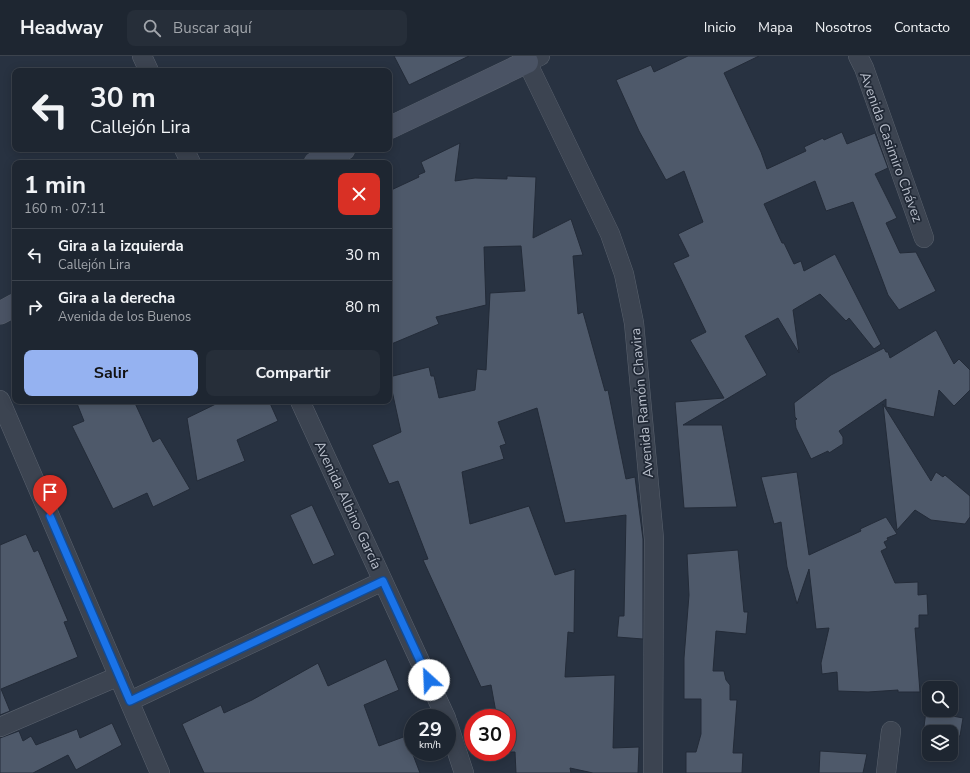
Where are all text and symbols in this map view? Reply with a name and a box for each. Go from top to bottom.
search box [127,10,407,46]
text: Headway [20,15,103,41]
icon: search [141,17,163,39]
text: Buscar aquí [173,18,252,38]
text: Inicio [704,18,736,37]
text: Mapa [758,18,793,37]
text: Nosotros [815,18,872,37]
text: Contacto [894,18,950,37]
street label: Avenida Casimiro Chávez [855,69,927,225]
text: 30 m [90,79,156,117]
icon: left [24,84,76,136]
text: Callejón Lira [90,115,190,139]
text: 1 min [24,169,86,201]
button: close [338,173,380,215]
text: 160 m · 07:11 [24,200,106,218]
text: Gira a la izquierda [58,236,184,256]
icon: left [24,244,46,266]
text: 30 m [345,245,380,265]
text: Callejón Lira [58,256,131,274]
text: Gira a la derecha [58,288,175,308]
icon: right [24,296,46,318]
text: 80 m [345,297,380,317]
text: Avenida de los Buenos [58,308,191,326]
street label: Avenida Ramón Chavira [626,327,658,479]
button: Salir [24,350,198,396]
button: Compartir [206,350,380,396]
street label: Avenida Albino García [310,438,386,572]
pin [33,475,67,516]
icon: arrive [39,481,61,503]
position arrow [408,659,450,701]
map controls [922,681,958,761]
button: search [922,681,958,717]
speed limit sign: 30 [464,709,516,761]
text: 29 [418,716,442,743]
button: layers [922,725,958,761]
text: km/h [419,738,441,752]

